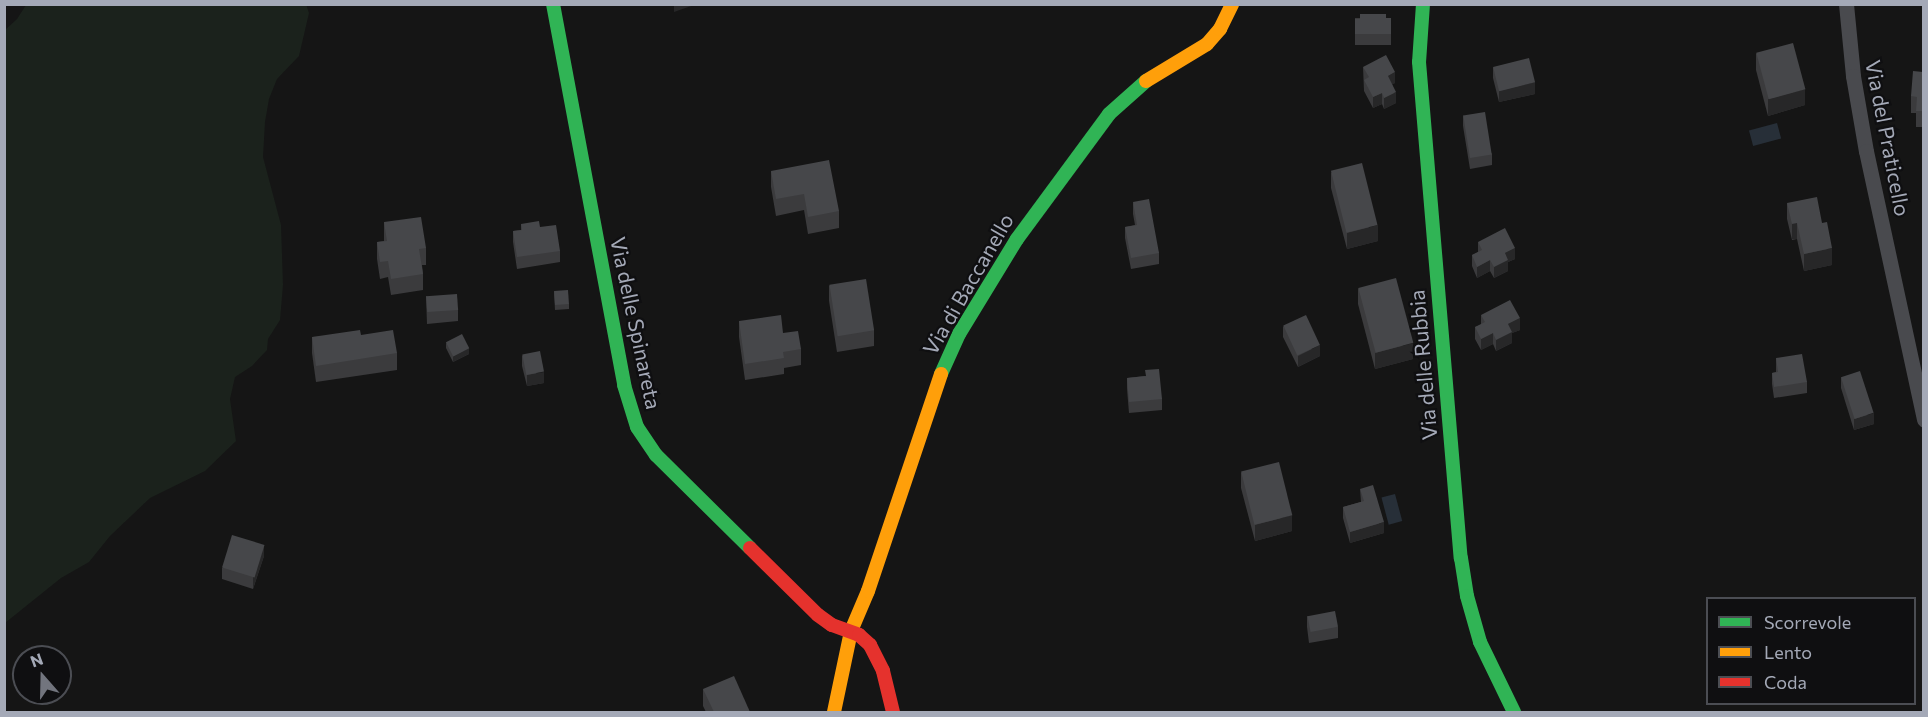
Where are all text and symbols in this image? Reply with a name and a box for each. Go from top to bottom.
street label: Via del Praticello [1861,58,1915,218]
street label: Via di Baccanello [917,209,1019,359]
street label: Via delle Spinareta [605,235,667,411]
street label: Via delle Rubbia [1404,289,1442,441]
legend [1706,597,1916,705]
text: Scorrevole [1764,611,1851,633]
text: Lento [1764,641,1812,663]
north arrow [12,645,72,705]
text: N [27,649,45,670]
text: Coda [1764,671,1807,693]

